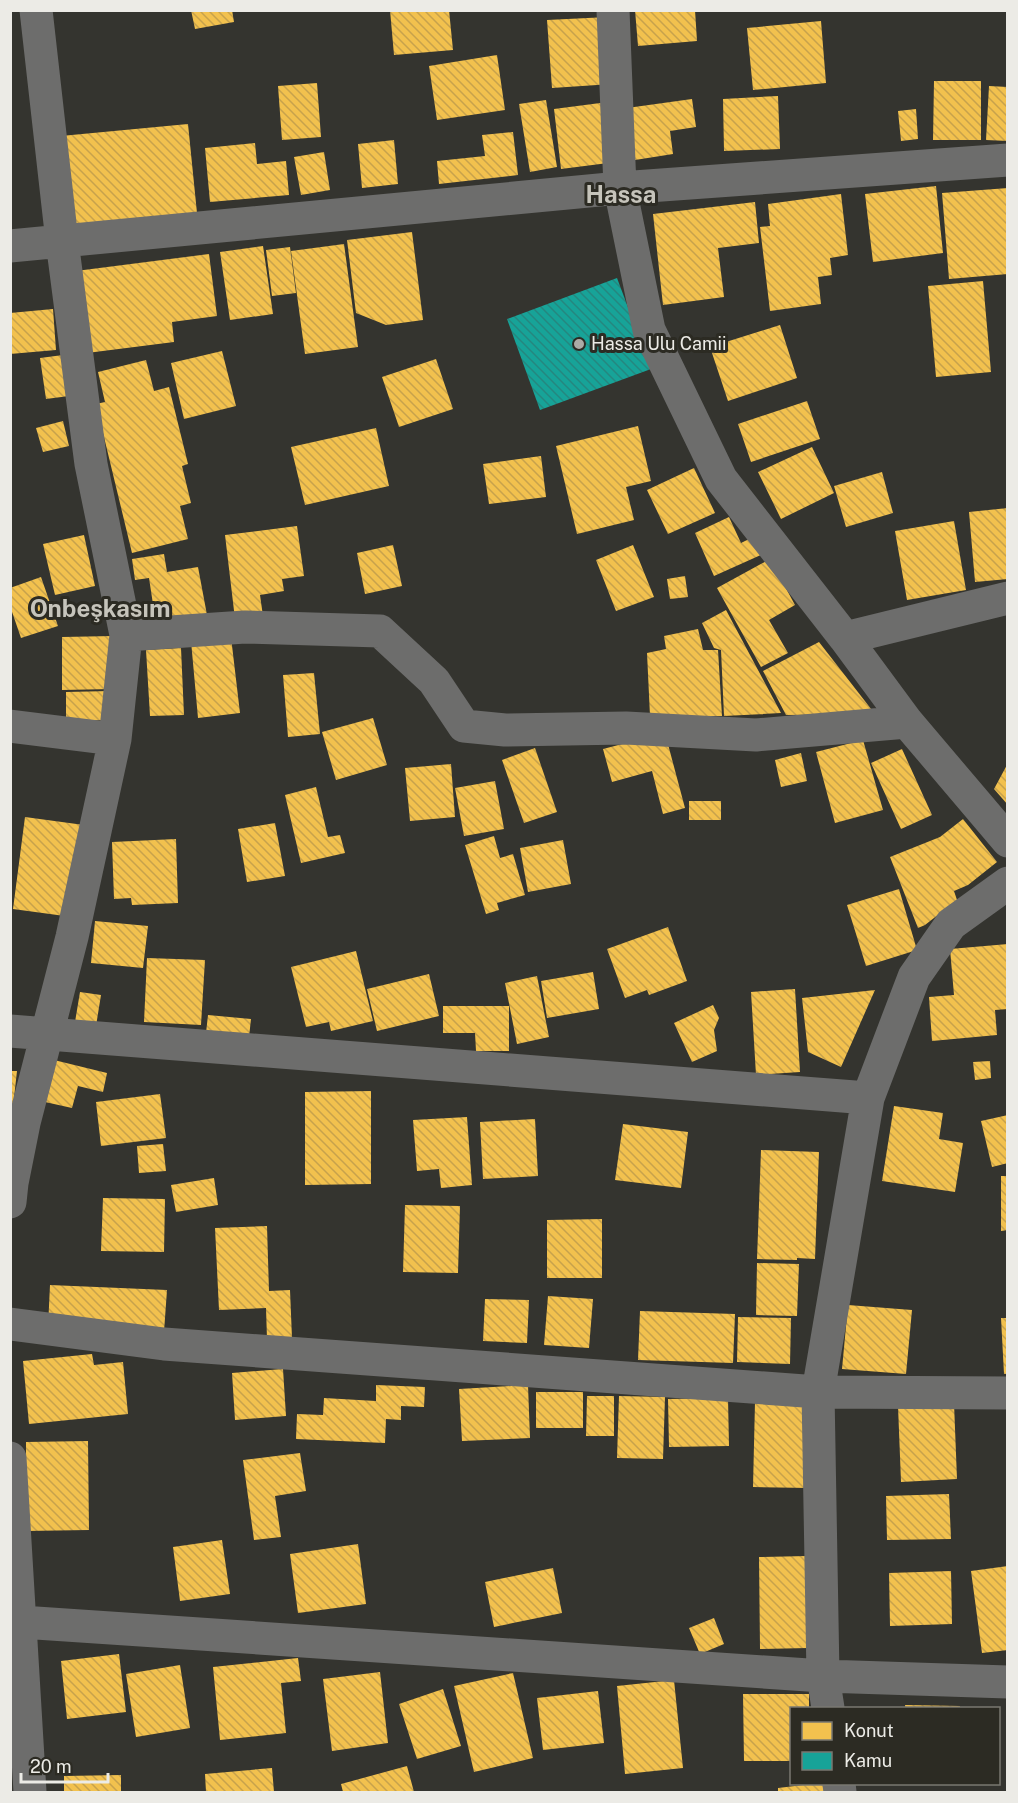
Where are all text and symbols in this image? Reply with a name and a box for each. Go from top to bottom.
district label: Hassa [586,180,656,208]
place label: Hassa Ulu Camii [591,333,727,354]
marker: Hassa Ulu Camii [572,337,586,351]
district label: Onbeşkasım [30,594,170,623]
legend [790,1707,1000,1785]
text: Konut [844,1720,894,1741]
scale bar [21,1746,108,1784]
text: Kamu [844,1750,892,1771]
text: 20 m [30,1756,72,1777]

